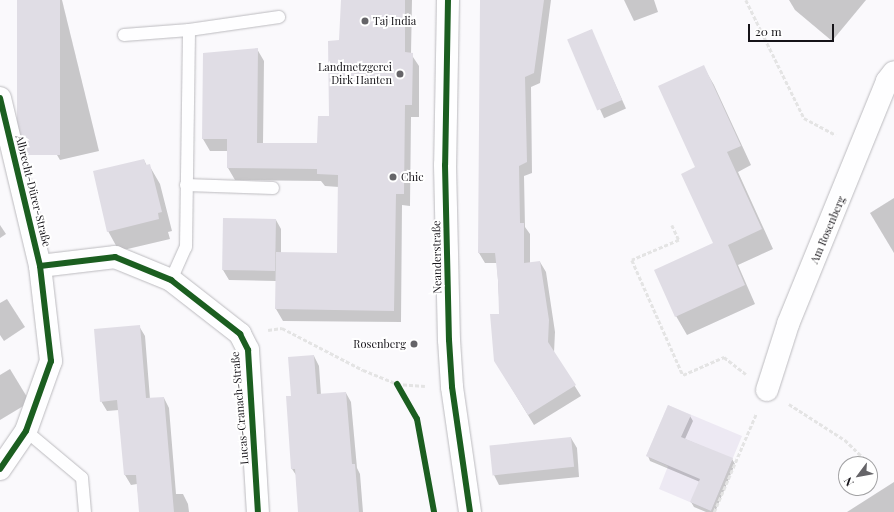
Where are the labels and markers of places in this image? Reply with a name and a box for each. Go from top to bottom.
place label: Taj India [373,14,416,28]
marker: Taj India [360,16,370,26]
place label: Landmetzgerei Dirk Hanten [318,61,392,87]
marker: Landmetzgerei Dirk Hanten [395,69,405,79]
place label: Chic [401,170,424,184]
marker: Chic [388,172,398,182]
place label: Rosenberg [353,337,406,351]
marker: Rosenberg [409,339,419,349]

